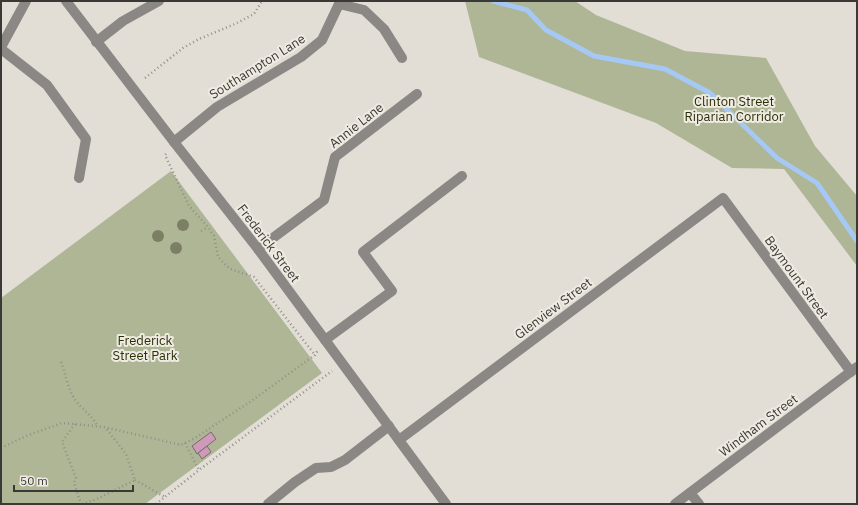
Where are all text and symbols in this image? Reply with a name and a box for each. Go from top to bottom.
street label: Southampton Lane [206,30,308,103]
park label: Clinton Street Riparian Corridor [684,93,784,125]
street label: Annie Lane [326,99,387,152]
street label: Frederick Street [234,201,304,286]
street label: Baymount Street [761,232,832,322]
street label: Glenview Street [511,274,595,343]
park label: Frederick Street Park [112,332,178,364]
street label: Windham Street [716,390,801,461]
scale bar [14,467,133,493]
text: 50 m [20,473,48,488]

